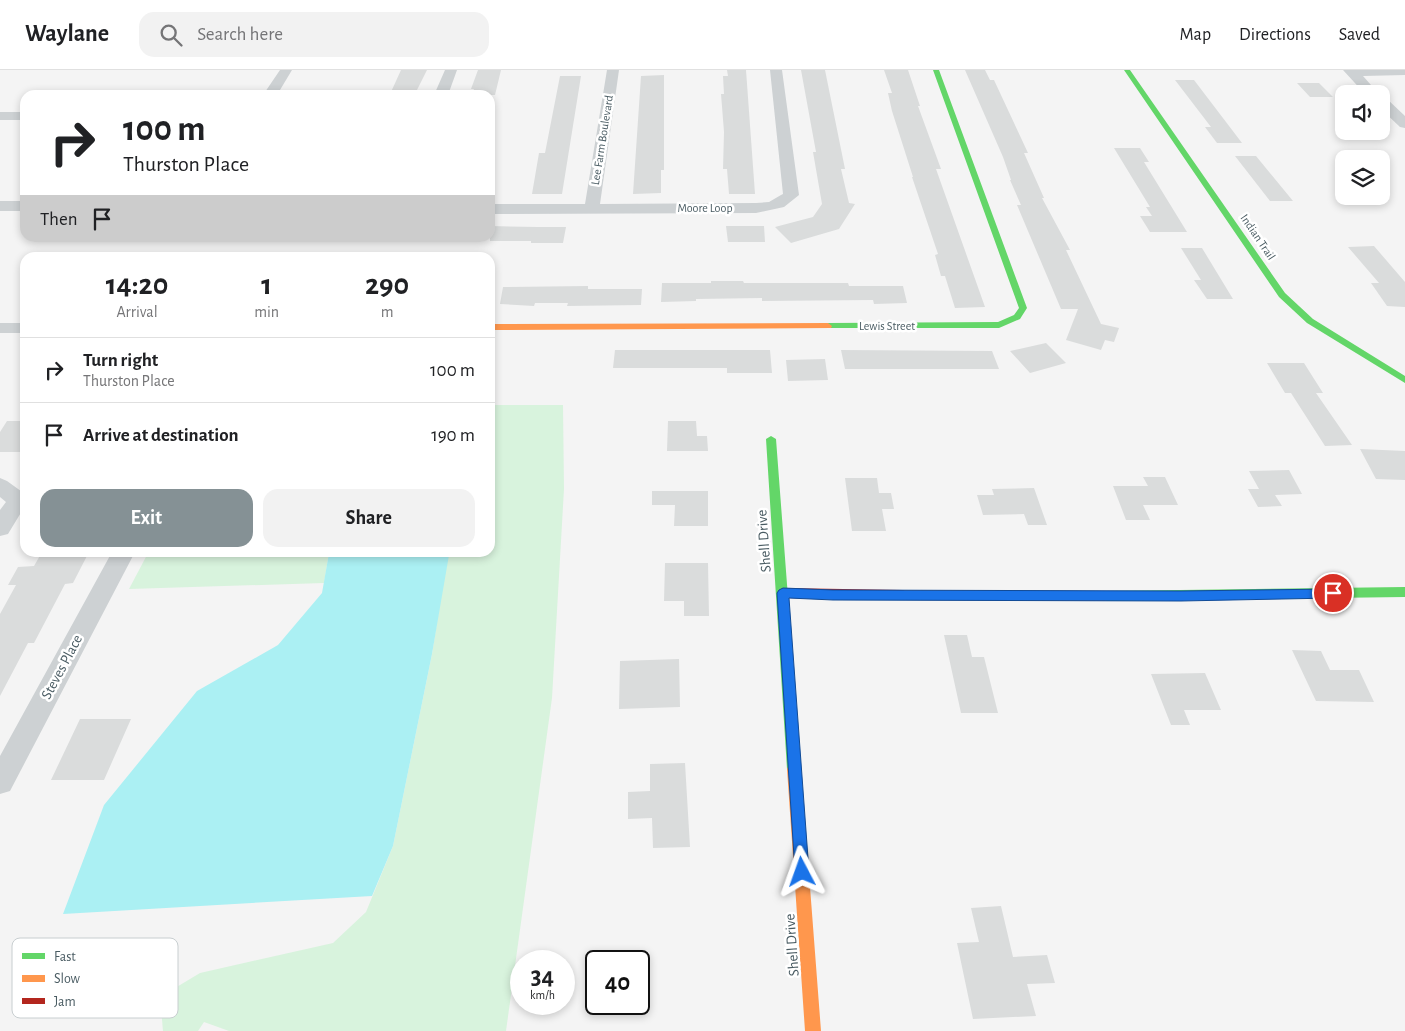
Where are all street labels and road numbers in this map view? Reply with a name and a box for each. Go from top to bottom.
street label: Lee Farm Boulevard [589,94,615,186]
street label: Moore Loop [678,202,733,214]
street label: Indian Trail [1238,212,1278,262]
street label: Lewis Street [859,320,915,332]
street label: Shell Drive [754,509,774,573]
street label: Steves Place [39,632,85,702]
street label: Shell Drive [782,913,802,977]

